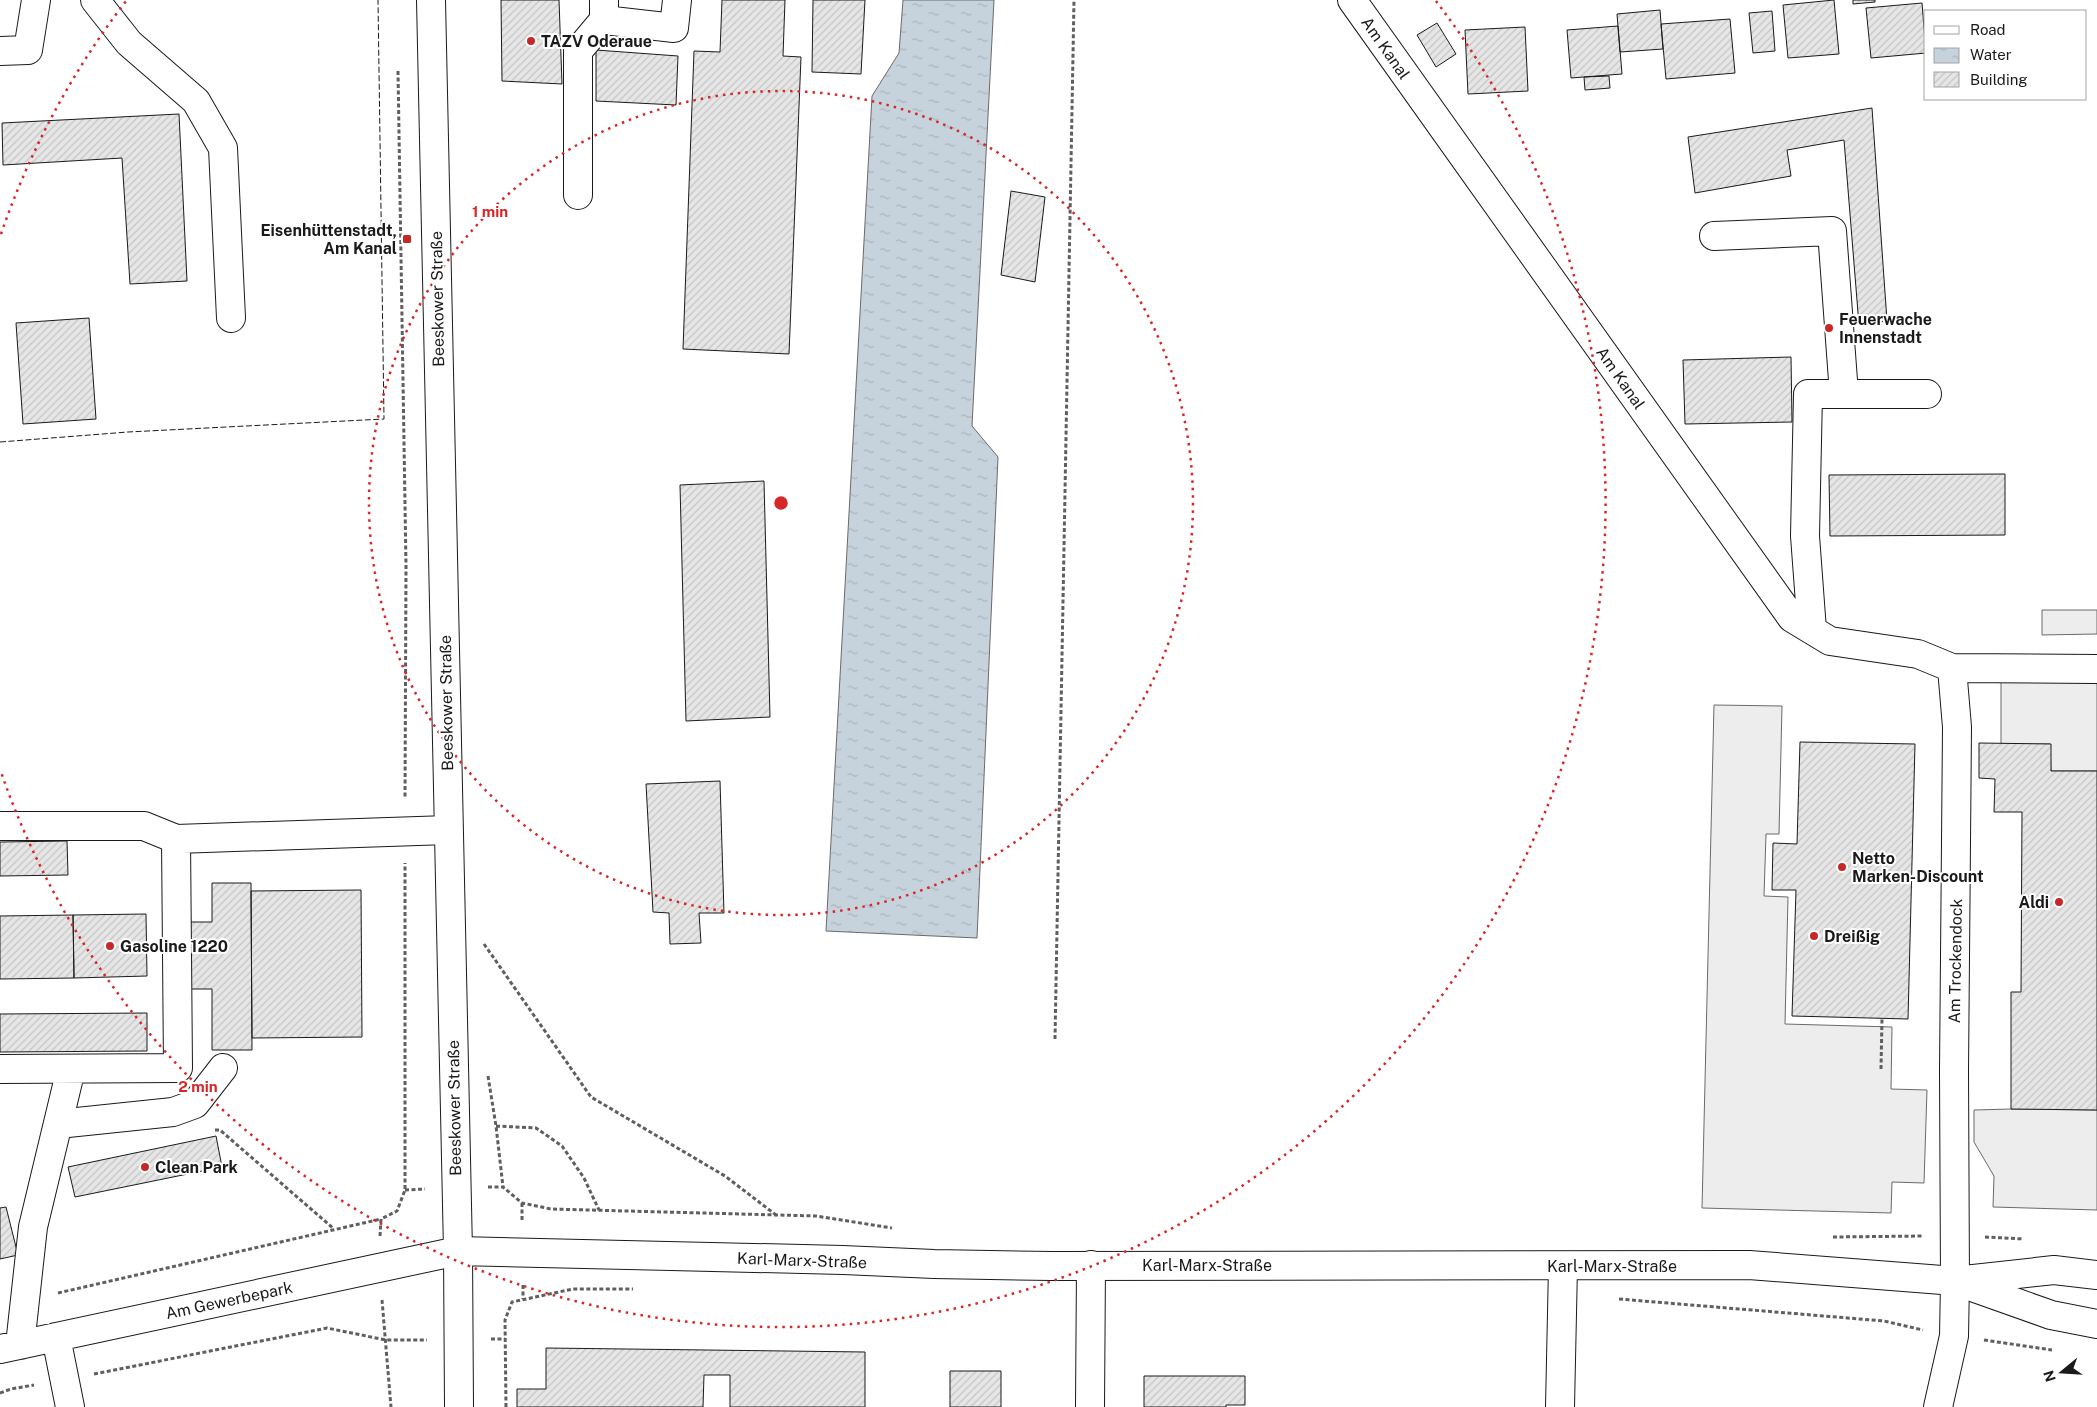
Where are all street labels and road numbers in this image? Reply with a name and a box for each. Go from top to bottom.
street label: Am Kanal [1357,14,1414,83]
street label: Beeskower Straße [427,231,448,367]
street label: Am Kanal [1592,344,1649,413]
street label: Beeskower Straße [436,635,457,771]
street label: Am Trockendock [1945,898,1966,1024]
street label: Beeskower Straße [444,1040,465,1176]
street label: Karl-Marx-Straße [737,1249,867,1272]
street label: Karl-Marx-Straße [1142,1256,1272,1275]
street label: Karl-Marx-Straße [1547,1257,1677,1276]
street label: Am Gewerbepark [164,1278,294,1323]

